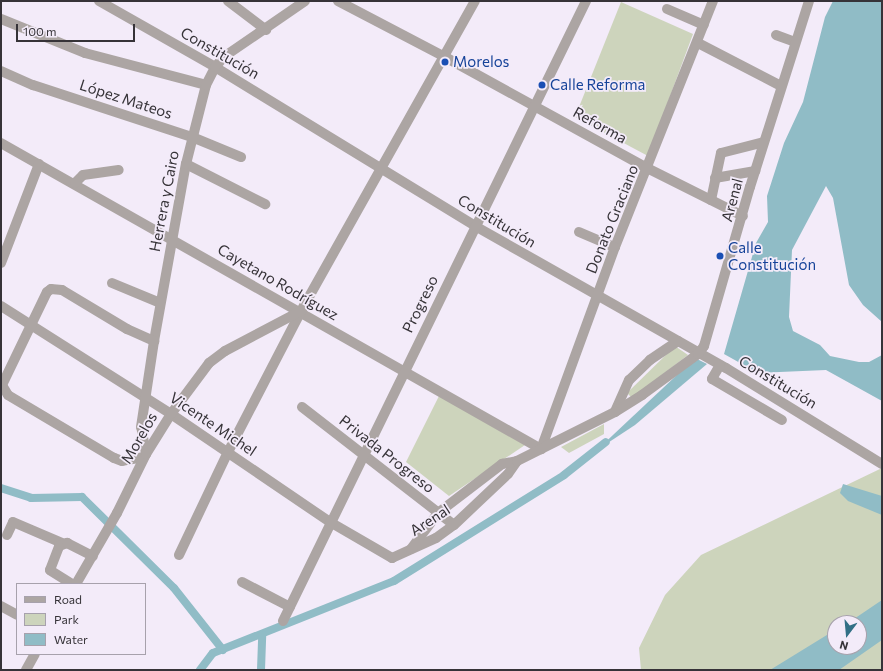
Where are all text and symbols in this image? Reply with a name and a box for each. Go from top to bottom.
scale bar [18,16,137,42]
street label: Constitución [177,23,263,83]
text: 100 m [23,24,57,38]
place label: Morelos [453,53,509,71]
marker: Morelos [440,57,450,67]
street label: López Mateos [77,76,175,122]
place label: Calle Reforma [550,76,645,94]
marker: Calle Reforma [537,80,547,90]
street label: Reforma [570,103,630,147]
street label: Herrera y Cairo [145,149,183,253]
street label: Donato Graciano [582,162,642,276]
street label: Arenal [718,176,746,224]
street label: Constitución [455,191,539,251]
place label: Calle Constitución [728,238,816,273]
street label: Cayetano Rodríguez [214,240,342,324]
marker: Calle Constitución [715,251,725,261]
street label: Progreso [398,272,442,336]
street label: Constitución [736,352,820,412]
street label: Vicente Michel [166,388,260,460]
street label: Morelos [117,409,161,467]
street label: Privada Progreso [336,411,438,497]
street label: Arenal [407,500,453,540]
legend [16,583,146,655]
text: Road [54,592,82,606]
text: Park [54,612,79,626]
north arrow [827,615,867,655]
text: Water [54,632,88,646]
text: N [838,639,850,653]

